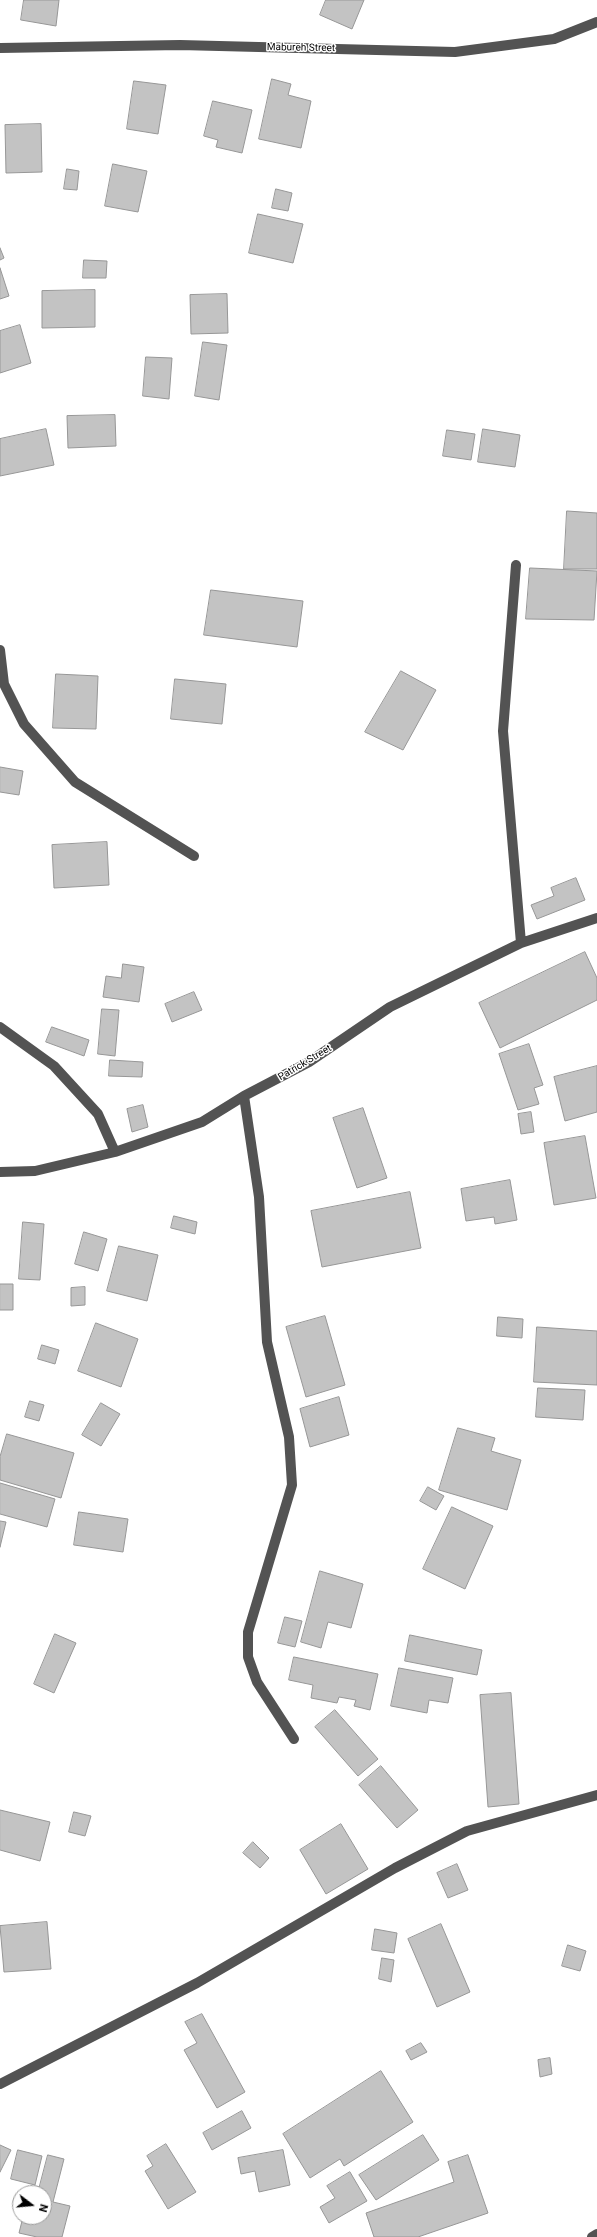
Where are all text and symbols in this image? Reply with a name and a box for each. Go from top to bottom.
street label: Mabureh Street [267,41,335,55]
street label: Patrick Street [276,1042,334,1084]
north arrow [12,2185,52,2225]
text: N [36,2203,50,2214]

